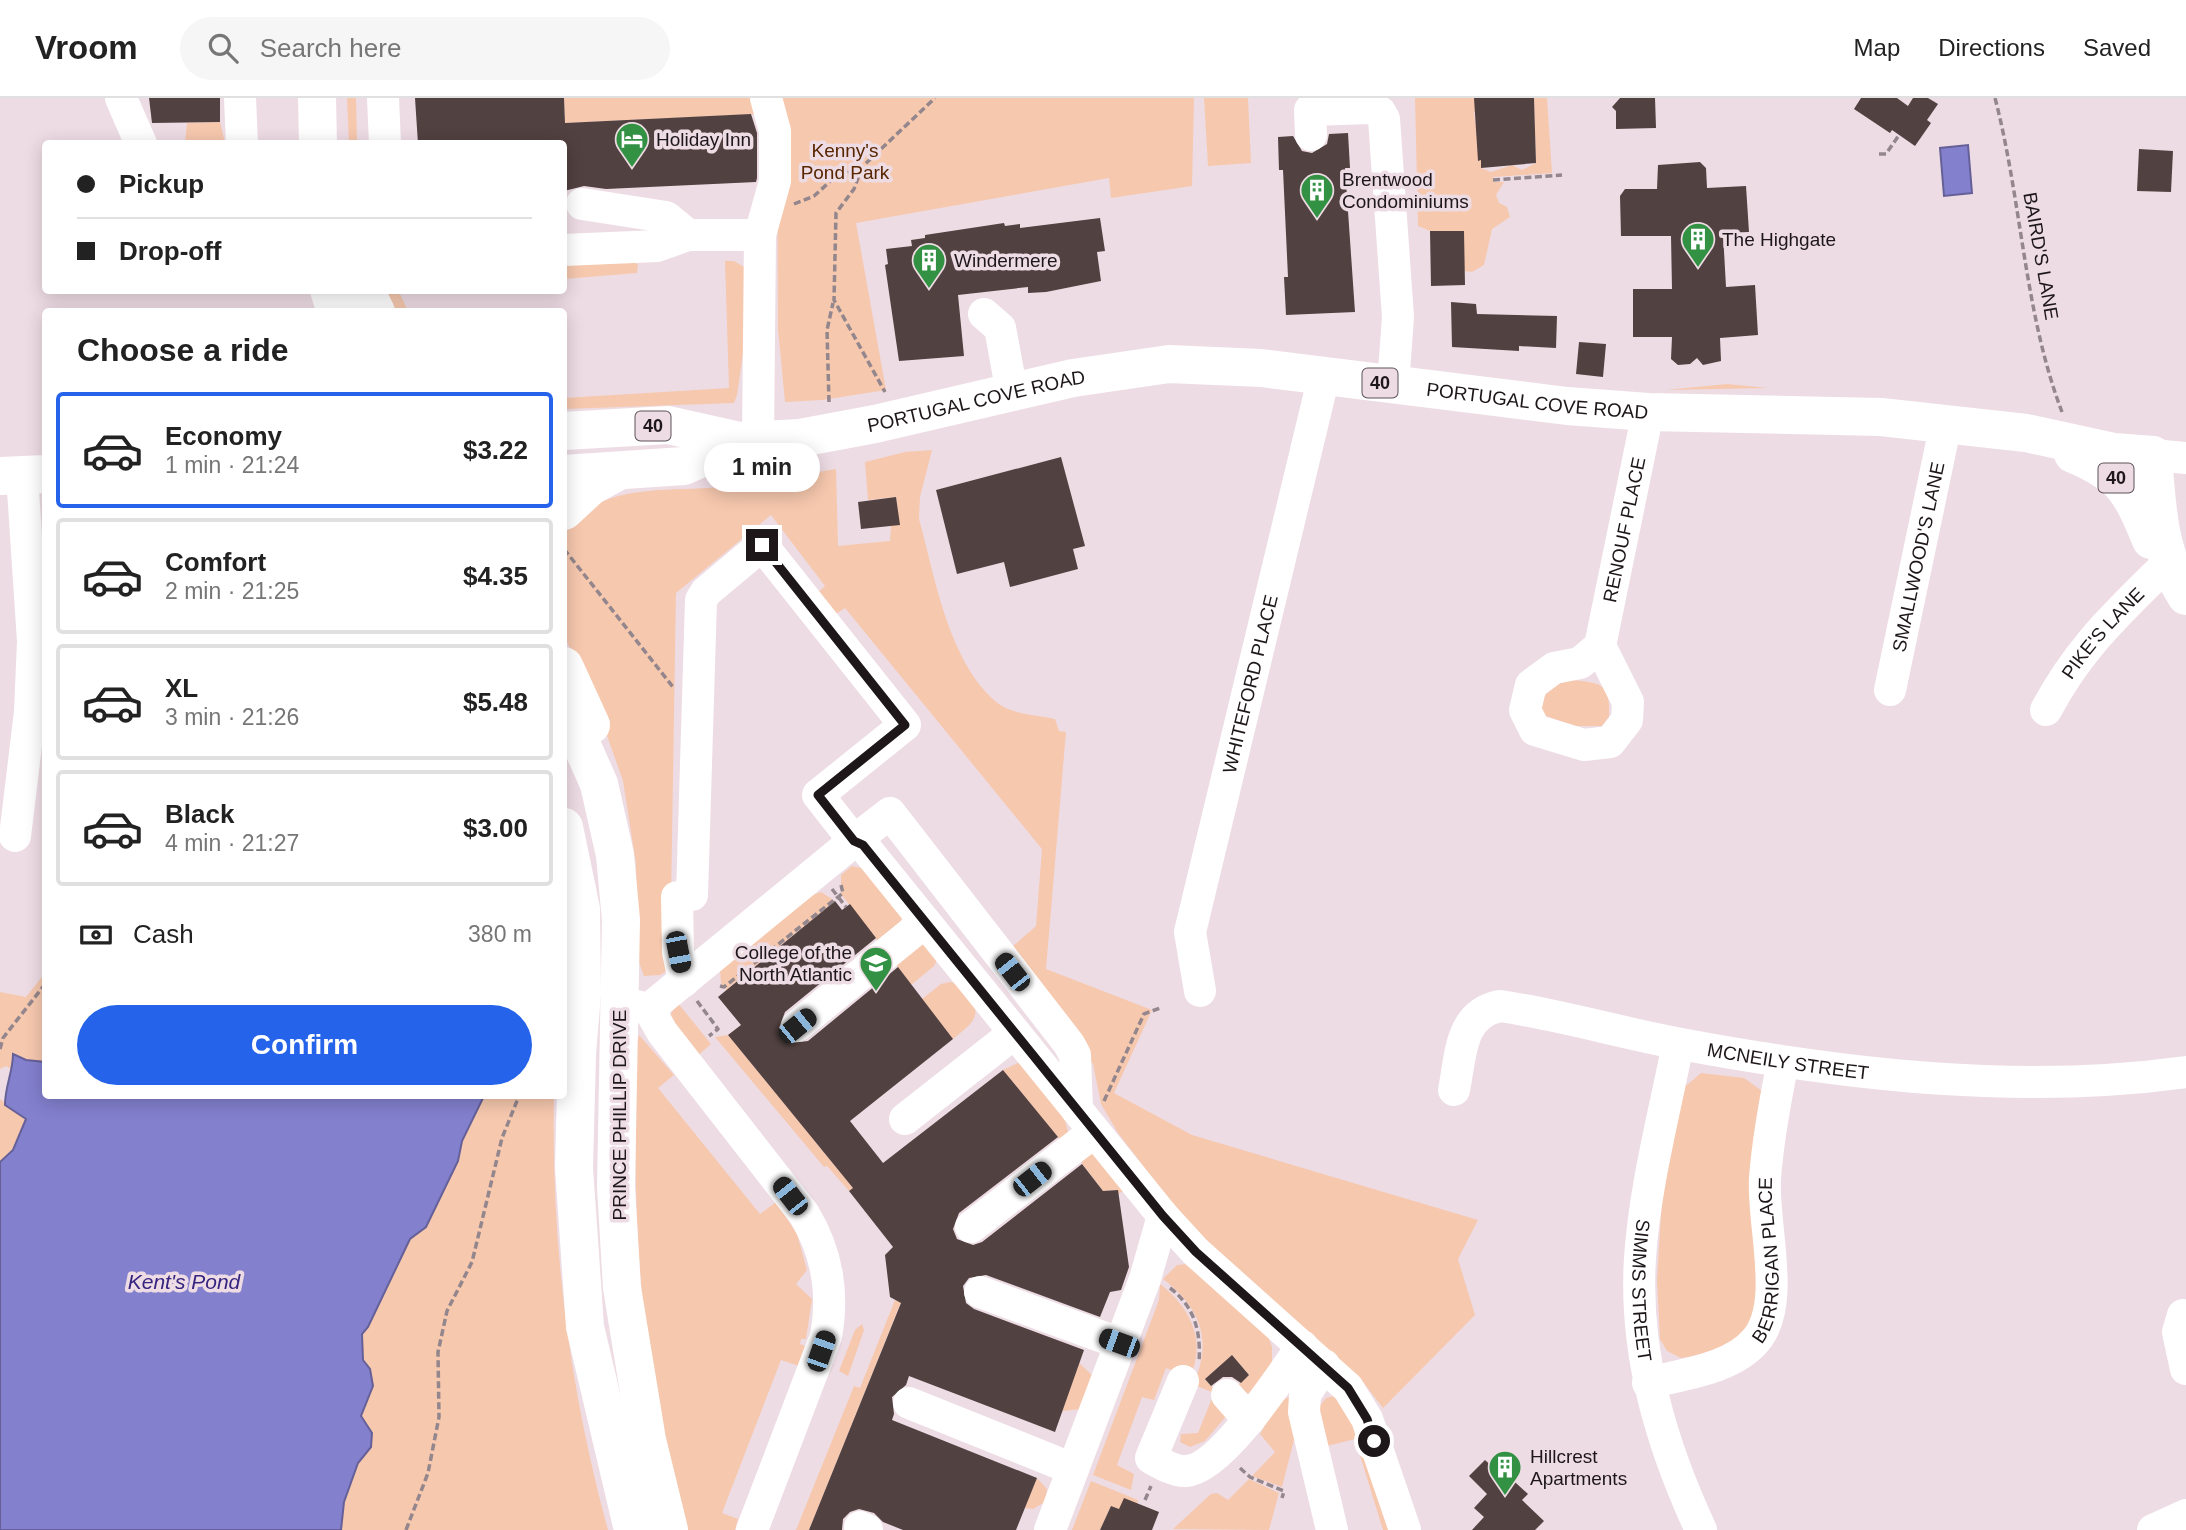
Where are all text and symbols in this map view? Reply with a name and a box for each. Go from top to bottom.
search box [180,17,670,80]
text: Vroom [35,29,138,66]
icon: search [204,29,242,67]
text: Search here [260,33,401,63]
text: Map [1854,34,1900,61]
text: Directions [1938,34,2045,61]
text: Saved [2083,34,2151,61]
hotel icon: Holiday Inn [613,120,651,169]
place label: Holiday Inn [656,129,751,150]
park label: Kenny's Pond Park [801,140,890,183]
text: Pickup [119,169,204,199]
place label: Brentwood Condominiums [1342,169,1469,212]
building icon: Brentwood Condominiums [1298,171,1336,220]
street label: BAIRD'S LANE [2019,191,2063,321]
building icon: The Highgate [1679,220,1717,269]
place label: The Highgate [1722,229,1836,250]
text: Drop-off [119,236,222,266]
building icon: Windermere [910,241,948,290]
place label: Windermere [954,250,1057,271]
text: Choose a ride [77,332,289,368]
street label: PORTUGAL COVE ROAD [865,366,1086,436]
road number: 40 [1362,368,1398,398]
street label: PORTUGAL COVE ROAD [1425,378,1649,422]
road number: 40 [636,412,670,440]
icon: car [81,419,144,482]
text: Economy [165,421,282,451]
text: $3.22 [463,435,528,465]
callout: 1 min [704,444,820,492]
text: 1 min · 21:24 [165,452,299,478]
text: 1 min [732,454,792,480]
street label: RENOUF PLACE [1599,455,1649,604]
street label: SMALLWOOD'S LANE [1888,460,1948,654]
road number: 40 [2098,464,2134,492]
route end [746,529,778,561]
icon: car [81,545,144,608]
text: Comfort [165,547,266,577]
text: $4.35 [463,561,528,591]
text: 2 min · 21:25 [165,578,299,604]
street label: PIKE'S LANE [2057,583,2148,683]
street label: WHITEFORD PLACE [1218,593,1281,775]
icon: car [81,671,144,734]
text: XL [165,673,198,703]
text: $5.48 [463,687,528,717]
text: 3 min · 21:26 [165,704,299,730]
icon: car [81,797,144,860]
text: Black [165,799,234,829]
text: $3.00 [463,813,528,843]
text: 4 min · 21:27 [165,830,299,856]
icon: cash [77,916,115,954]
text: Cash [133,919,194,949]
text: 380 m [468,921,532,947]
car [664,929,693,975]
place label: College of the North Atlantic [735,942,852,985]
school or university icon: College of the North Atlantic [857,944,895,993]
car [991,949,1034,995]
button: Confirm [77,1005,532,1085]
car [775,1005,820,1047]
street label: PRINCE PHILLIP DRIVE [609,1010,630,1220]
street label: MCNEILY STREET [1706,1039,1870,1083]
car [1009,1158,1056,1200]
car [769,1173,812,1219]
street label: BERRIGAN PLACE [1747,1177,1782,1347]
street label: SIMMS STREET [1629,1218,1656,1363]
water label: Kent's Pond [128,1270,242,1293]
car [1096,1326,1143,1360]
car [805,1328,838,1374]
route start [1358,1425,1390,1457]
place label: Hillcrest Apartments [1530,1446,1627,1489]
building icon: Hillcrest Apartments [1486,1448,1524,1497]

